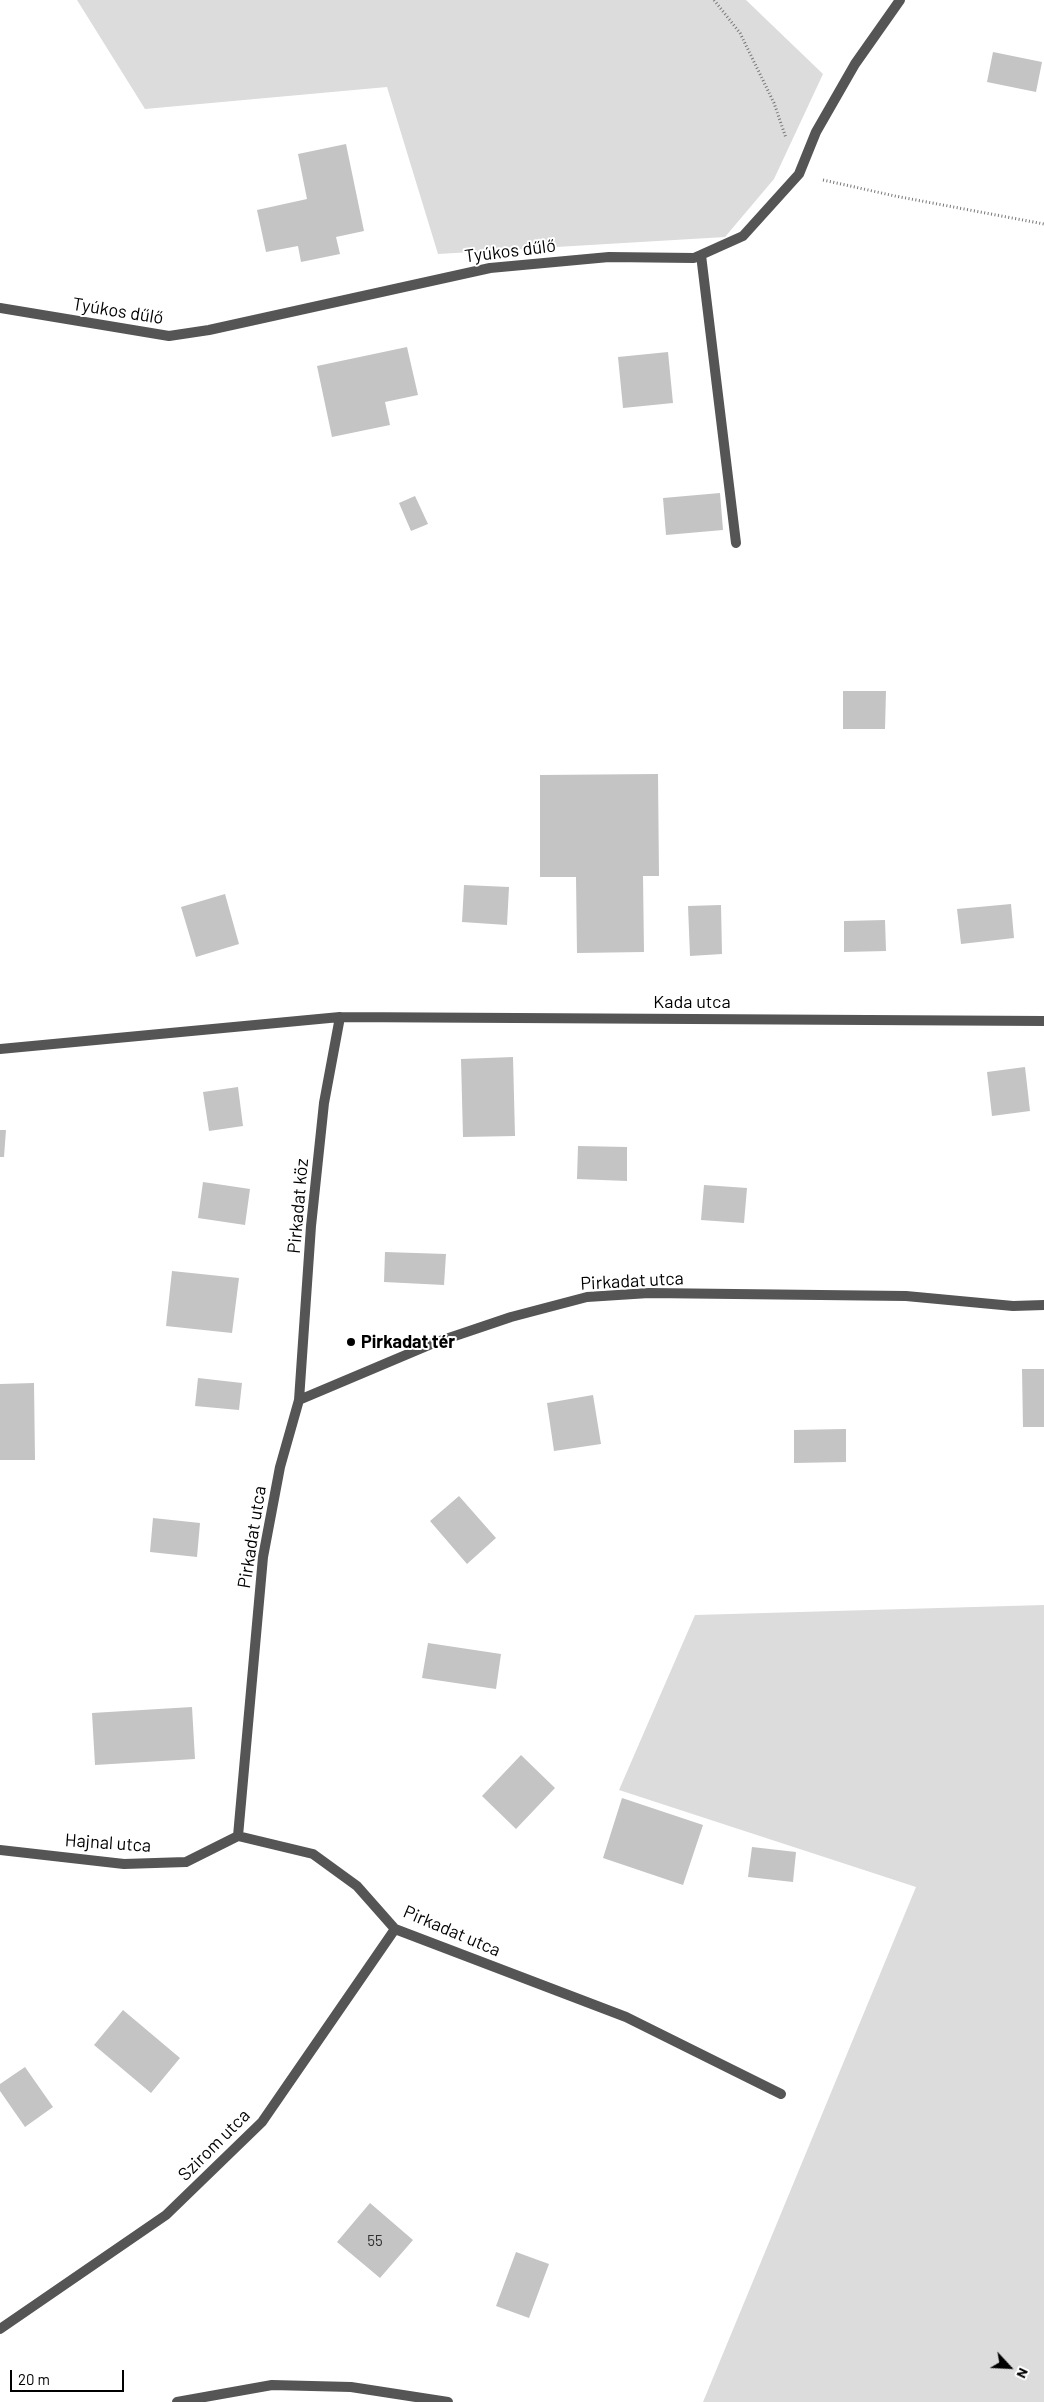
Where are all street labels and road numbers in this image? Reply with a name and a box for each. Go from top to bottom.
street label: Tyúkos dűlő [463,235,557,267]
street label: Tyúkos dűlő [71,293,165,329]
street label: Kada utca [653,991,731,1013]
street label: Pirkadat köz [283,1158,313,1254]
street label: Pirkadat utca [580,1268,684,1294]
street label: Pirkadat utca [233,1484,271,1590]
street label: Hajnal utca [64,1829,152,1857]
street label: Pirkadat utca [400,1901,504,1961]
street label: Szirom utca [174,2105,254,2185]

